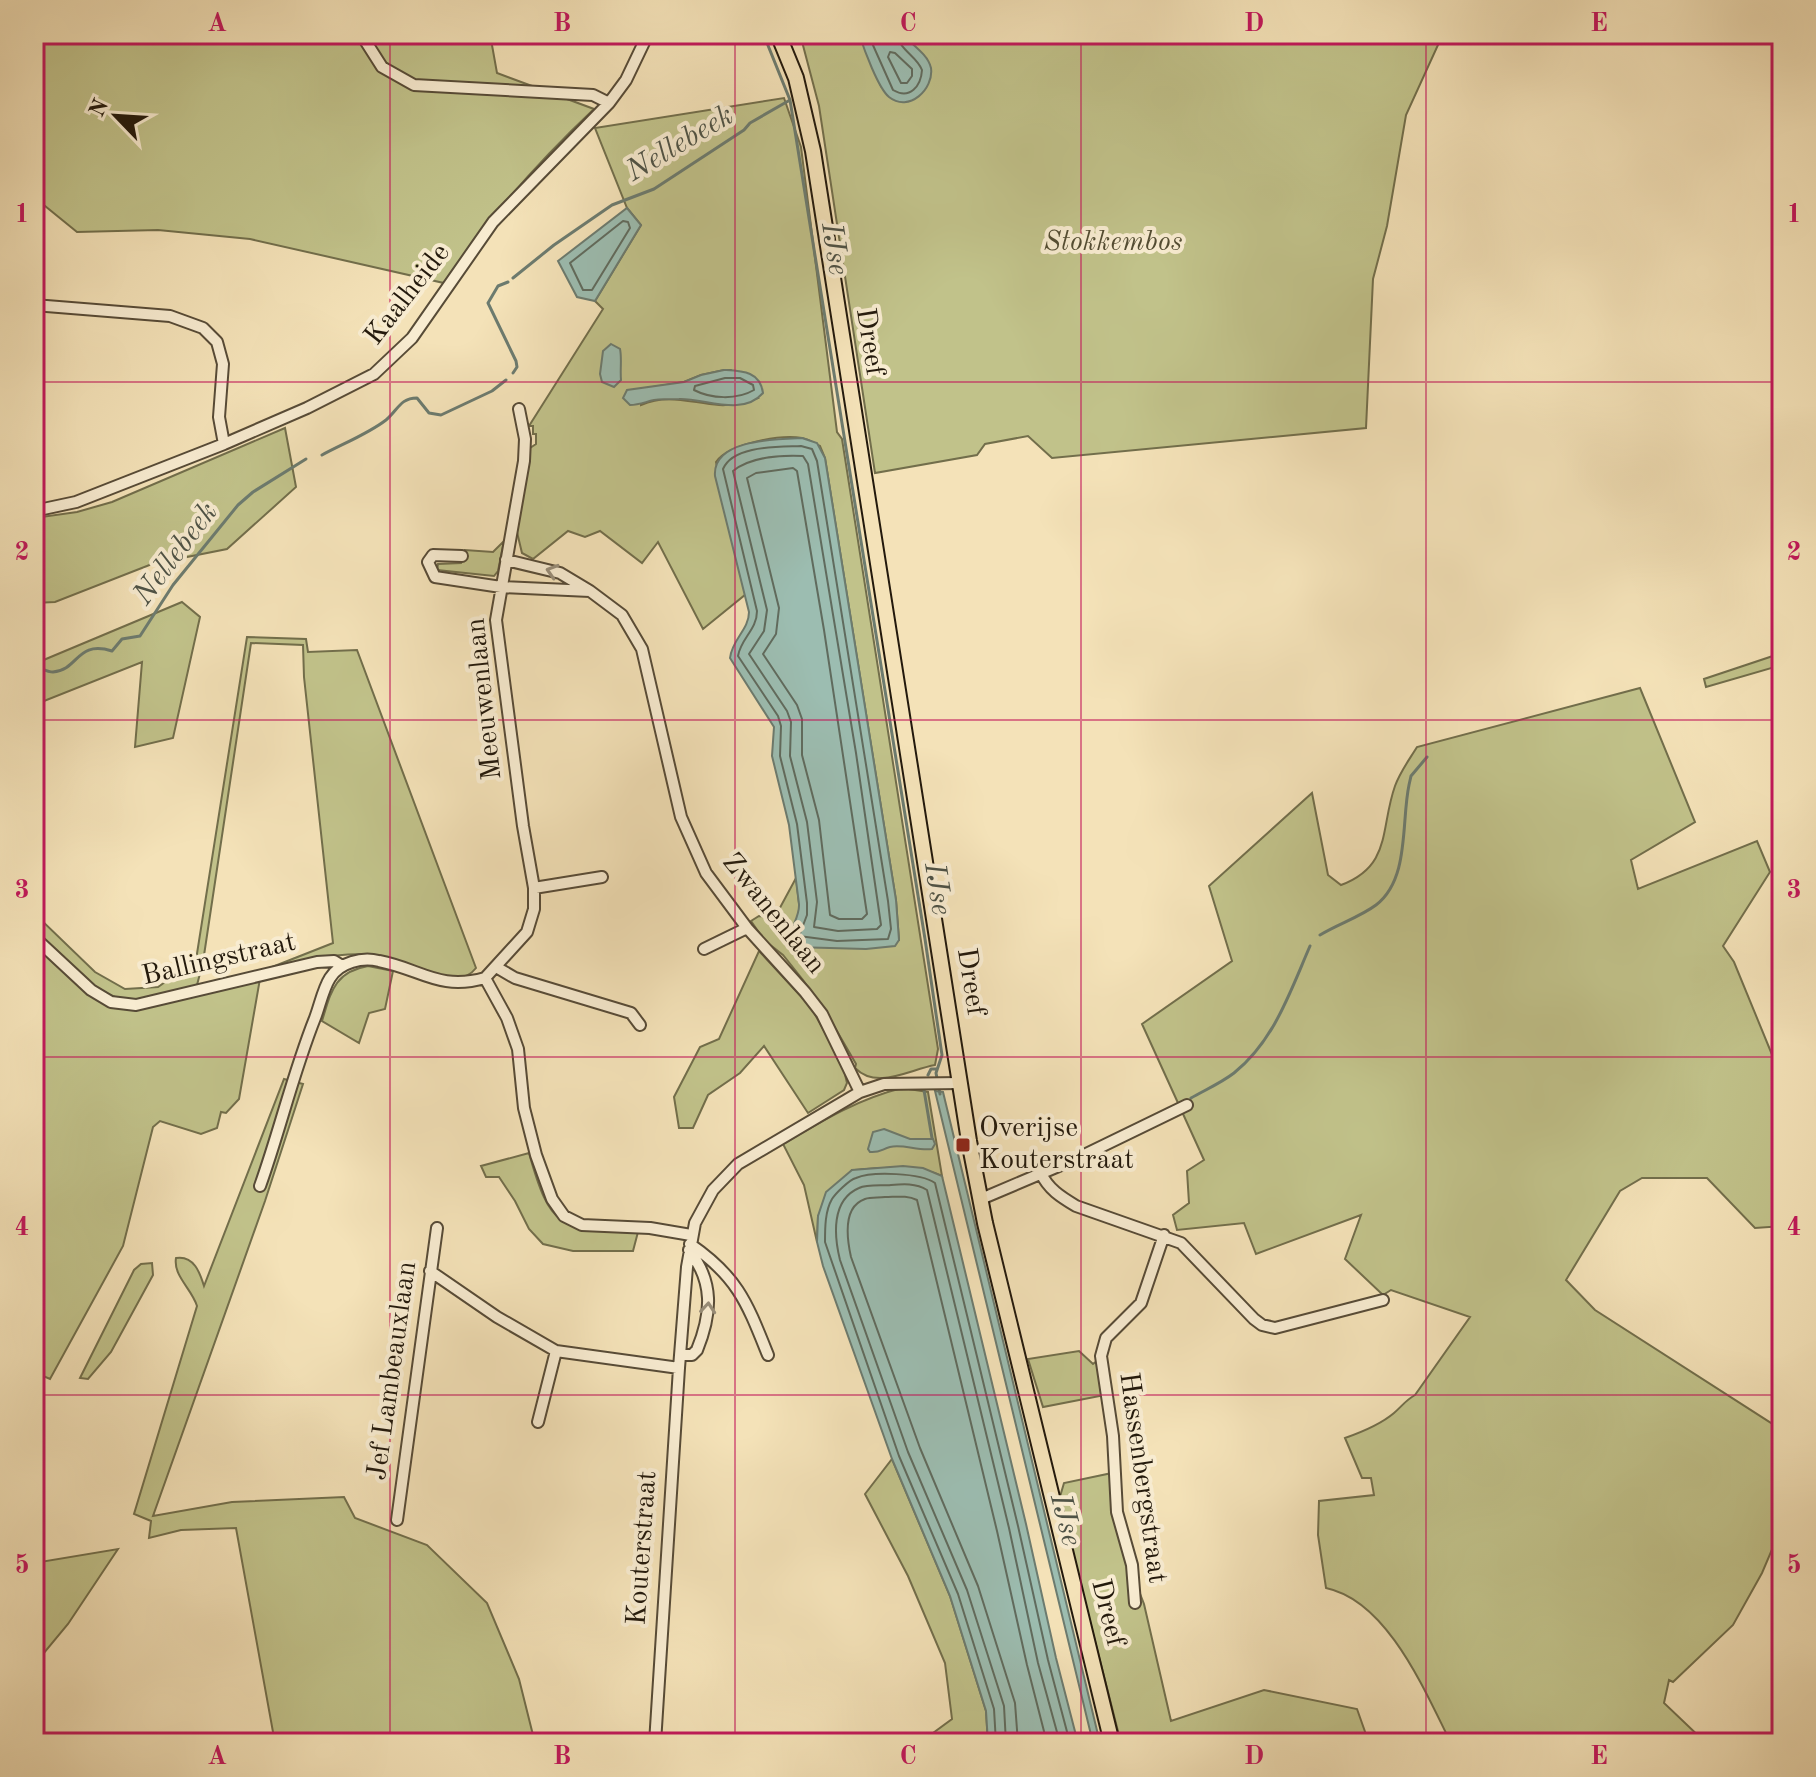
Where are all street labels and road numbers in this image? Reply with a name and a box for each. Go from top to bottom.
street label: Kaalheide [360,239,456,351]
street label: Dreef [850,306,888,380]
street label: Meeuwenlaan [463,617,507,781]
street label: Zwanenlaan [716,848,830,980]
street label: Ballingstraat [139,929,299,991]
street label: Dreef [951,946,989,1020]
street label: Jef Lambeauxlaan [364,1260,422,1482]
street label: Hassenbergstraat [1113,1371,1171,1585]
street label: Kouterstraat [624,1470,662,1626]
street label: Dreef [1085,1576,1129,1651]

